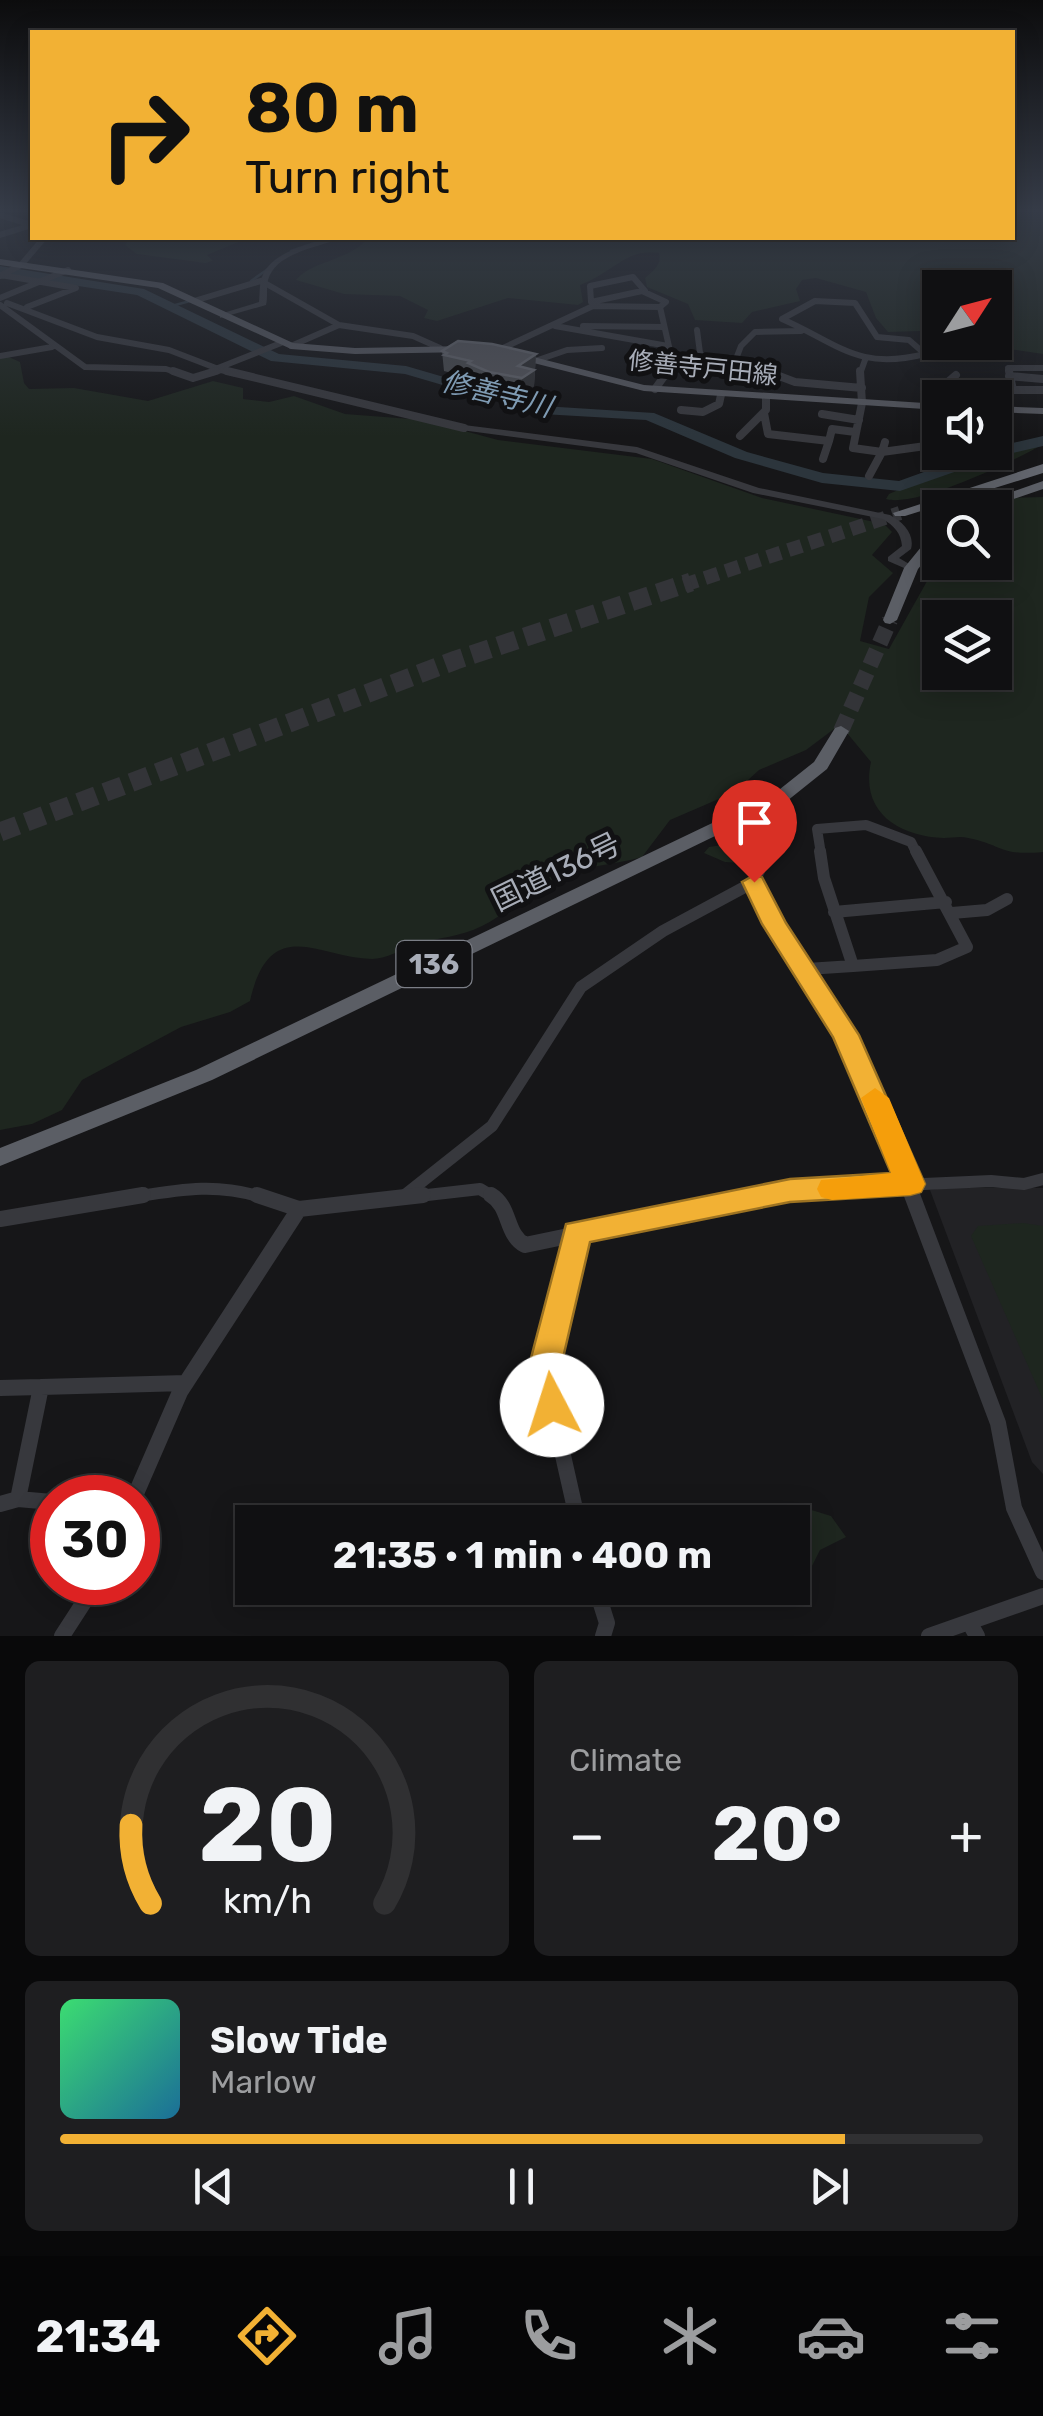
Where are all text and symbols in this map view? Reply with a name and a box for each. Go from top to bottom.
text: 80 m [245,67,419,150]
icon: right [80,70,210,200]
text: Turn right [245,151,449,204]
north arrow [922,270,1012,360]
map controls [922,270,1012,690]
street label: 修善寺戸田線 [627,346,779,390]
water label: 修善寺川 [439,364,558,424]
button: sound [922,380,1012,470]
button: search [922,490,1012,580]
button: layers [922,600,1012,690]
pin [712,780,797,883]
icon: arrive [727,795,782,850]
street label: 国道136号 [486,825,626,919]
road number: 136 [396,941,472,987]
position arrow [500,1353,604,1457]
speed limit sign: 30 [30,1475,160,1605]
text: 21:35 · 1 min · 400 m [333,1532,712,1578]
text: Climate [569,1741,682,1779]
text: 20 [198,1764,336,1887]
text: 20° [711,1790,842,1879]
text: − [569,1803,605,1868]
text: + [949,1803,983,1868]
text: km/h [222,1880,312,1922]
text: Slow Tide [210,2017,388,2063]
text: Marlow [210,2063,317,2101]
icon: previous [186,2159,241,2214]
icon: pause [494,2159,549,2214]
icon: next [802,2159,857,2214]
icon: directions [232,2301,302,2371]
icon: music [373,2301,443,2371]
icon: phone [514,2301,584,2371]
icon: climate [655,2301,725,2371]
icon: car [796,2301,866,2371]
icon: filters [937,2301,1007,2371]
text: 21:34 [36,2310,161,2363]

